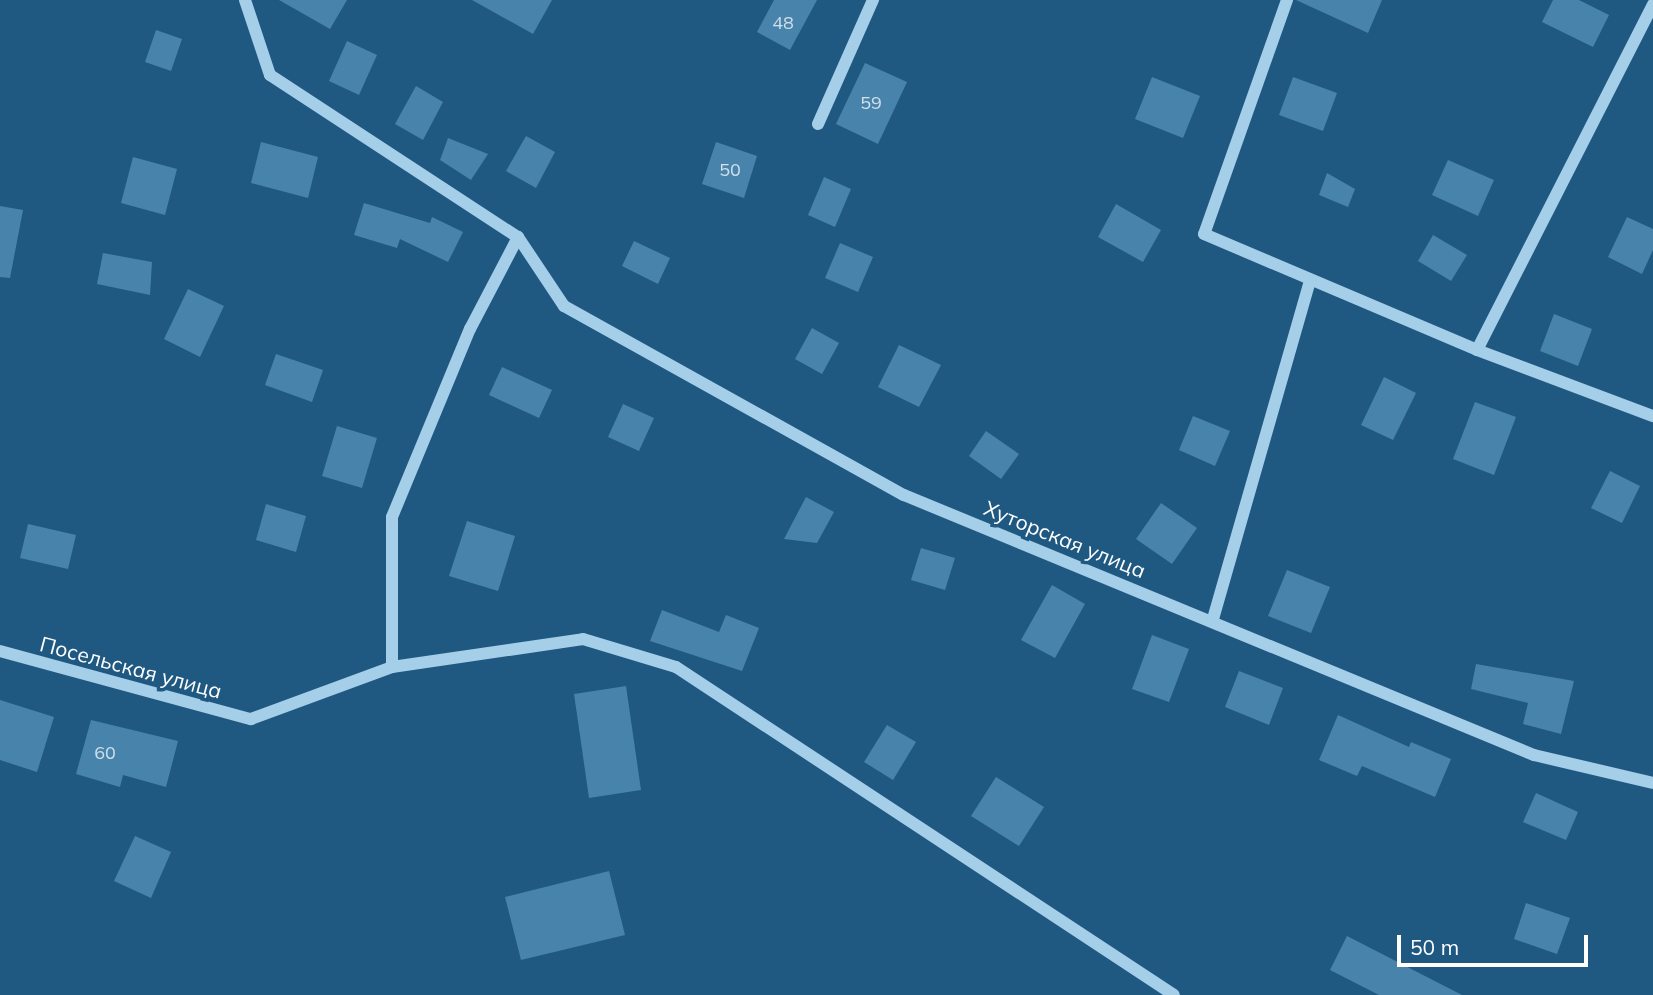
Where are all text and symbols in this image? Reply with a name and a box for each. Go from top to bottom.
house number: 48 [772,12,794,34]
house number: 59 [860,92,882,114]
house number: 50 [719,159,741,181]
street label: Хуторская улица [980,495,1150,583]
street label: Посельская улица [37,631,225,703]
house number: 60 [94,742,116,764]
scale bar [1401,922,1592,966]
text: 50 m [1410,934,1459,960]

